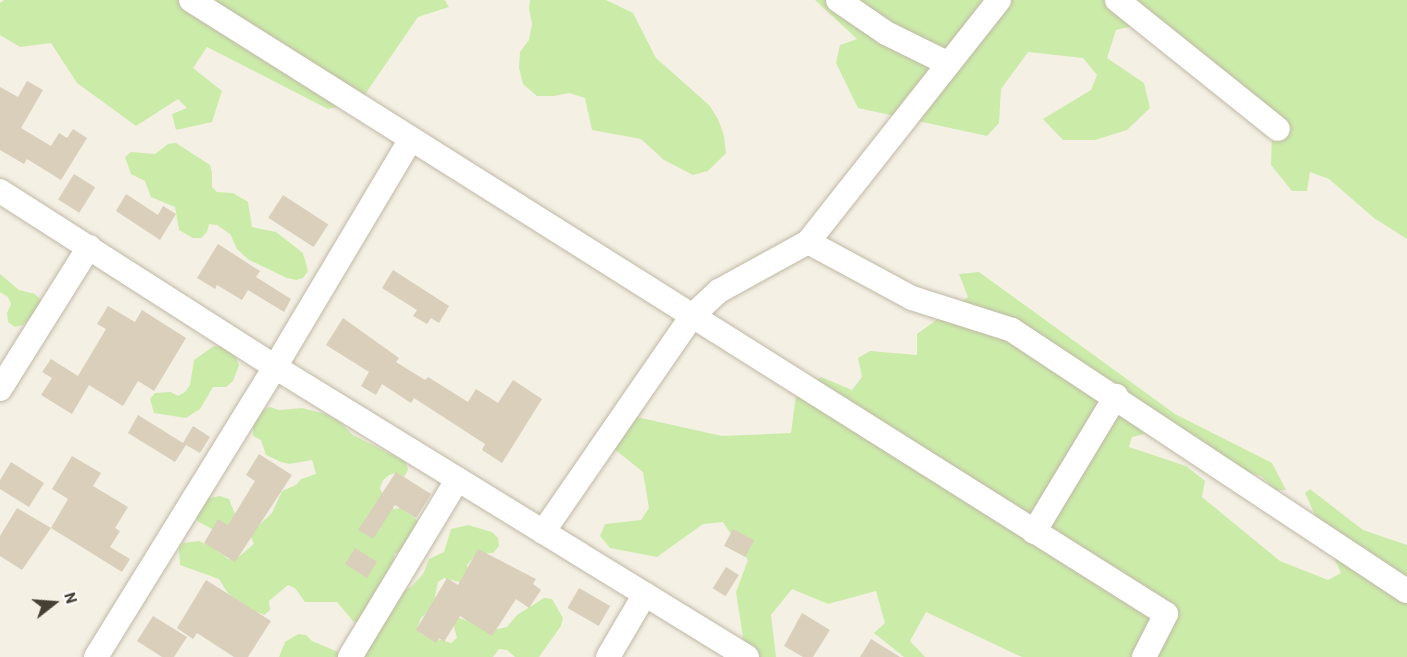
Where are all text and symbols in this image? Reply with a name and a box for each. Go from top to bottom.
north arrow [24,573,84,633]
text: N [61,590,82,605]

